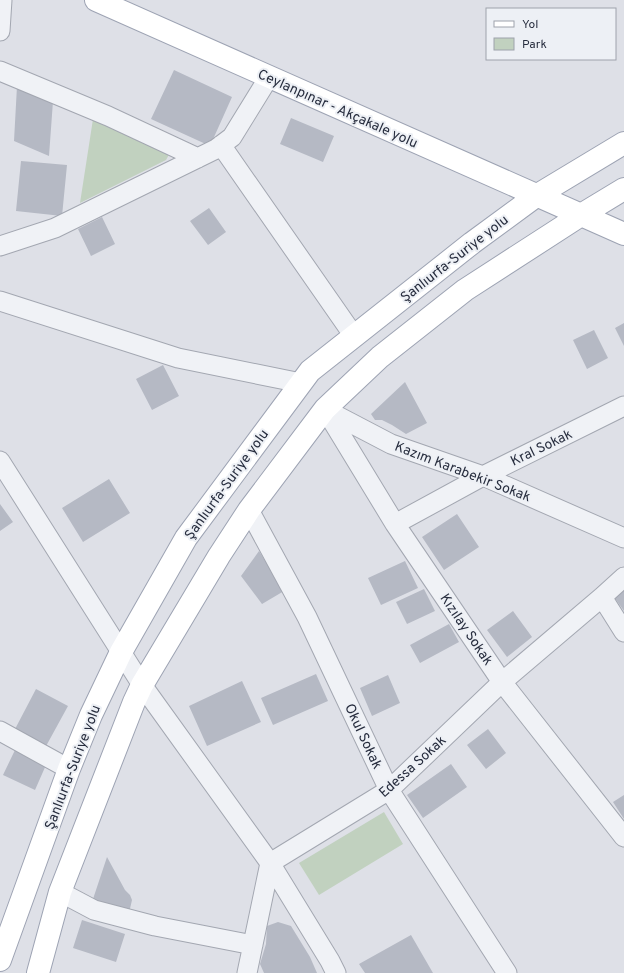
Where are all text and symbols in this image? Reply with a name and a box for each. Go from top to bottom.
legend [486,8,616,60]
text: Yol [522,17,538,33]
text: Park [522,37,547,53]
street label: Ceylanpınar - Akçakale yolu [255,66,420,152]
street label: Şanlıurfa-Suriye yolu [398,212,512,307]
street label: Şanlıurfa-Suriye yolu [182,426,273,543]
street label: Kral Sokak [508,426,575,471]
street label: Kazım Karabekir Sokak [392,439,533,506]
street label: Kızılay Sokak [436,591,496,669]
street label: Okul Sokak [340,701,385,772]
street label: Şanlıurfa-Suriye yolu [42,703,105,832]
street label: Edessa Sokak [376,732,450,802]

